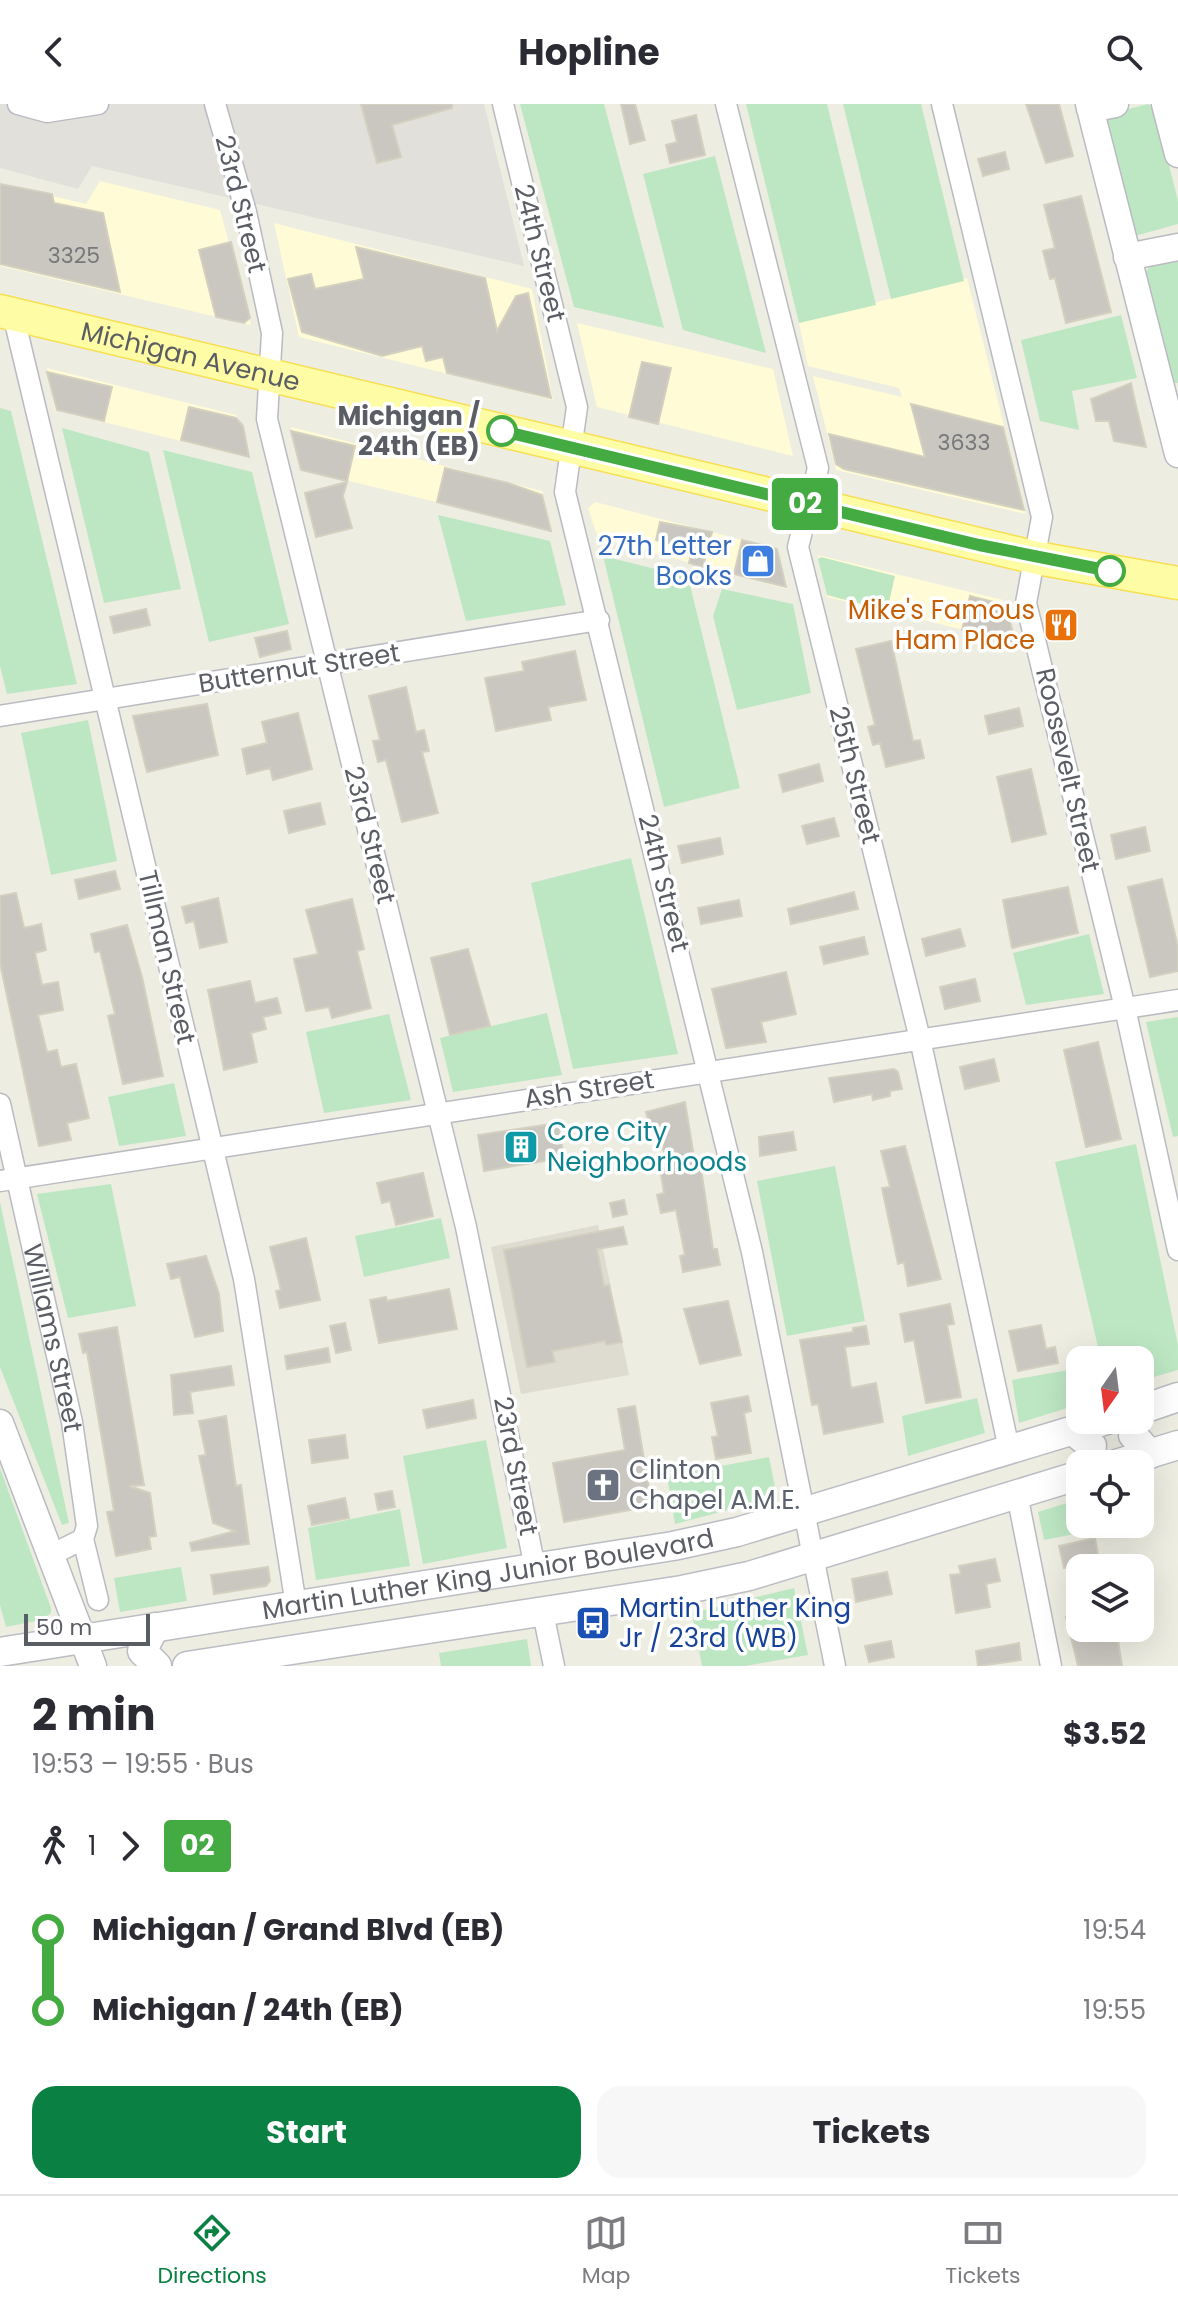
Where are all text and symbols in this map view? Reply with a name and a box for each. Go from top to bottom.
text: Hopline [518,27,660,78]
icon: back [32,30,76,74]
icon: search [1102,30,1146,74]
street label: 23rd Street [207,131,275,277]
street label: 24th Street [506,180,574,326]
house number: 3325 [48,240,100,271]
street label: Michigan Avenue [78,313,304,400]
place label: Michigan / 24th (EB) [337,398,480,464]
marker: Michigan / 24th (EB) [487,416,517,446]
house number: 3633 [938,427,990,458]
line badge: 02 [769,478,841,530]
text: 02 [788,484,822,523]
place label: 27th Letter Books [598,528,732,594]
shop icon: 27th Letter Books [739,542,777,580]
unlabelled marker [1095,556,1125,586]
place label: Mike's Famous Ham Place [848,592,1035,658]
restaurant icon: Mike's Famous Ham Place [1042,606,1080,644]
street label: Butternut Street [196,634,402,702]
street label: Roosevelt Street [1027,664,1109,876]
street label: 25th Street [821,703,889,847]
street label: 23rd Street [336,762,404,908]
street label: 24th Street [630,810,698,956]
street label: Tillman Street [130,867,204,1047]
street label: Ash Street [522,1061,656,1117]
place label: Core City Neighborhoods [547,1114,747,1180]
building icon: Core City Neighborhoods [502,1128,540,1166]
street label: Williams Street [14,1240,91,1434]
north arrow [1066,1346,1154,1434]
map controls [1066,1346,1154,1642]
street label: 23rd Street [485,1394,547,1538]
button: locate [1066,1450,1154,1538]
place label: Clinton Chapel A.M.E. [629,1452,800,1518]
church icon: Clinton Chapel A.M.E. [584,1466,622,1504]
street label: Martin Luther King Junior Boulevard [259,1520,717,1628]
button: layers [1066,1554,1154,1642]
place label: Martin Luther King Jr / 23rd (WB) [619,1590,851,1656]
bus stop icon: Martin Luther King Jr / 23rd (WB) [574,1604,612,1642]
scale bar [24,1610,150,1646]
text: 50 m [36,1612,92,1643]
text: 2 min [32,1684,156,1745]
text: $3.52 [1063,1712,1146,1755]
text: 19:53 – 19:55 · Bus [32,1746,254,1782]
icon: walk [32,1824,76,1868]
icon: forward [108,1824,152,1868]
text: 02 [180,1826,215,1865]
text: 1 [88,1828,96,1864]
text: Michigan / Grand Blvd (EB) [92,1908,505,1951]
text: 19:54 [1083,1912,1146,1948]
text: Michigan / 24th (EB) [92,1988,404,2031]
text: 19:55 [1083,1992,1146,2028]
button: Start [32,2086,581,2178]
button: Tickets [597,2086,1146,2178]
tab: Directions [157,2211,267,2292]
tab: Map [582,2211,630,2292]
tab: Tickets [945,2211,1020,2292]

